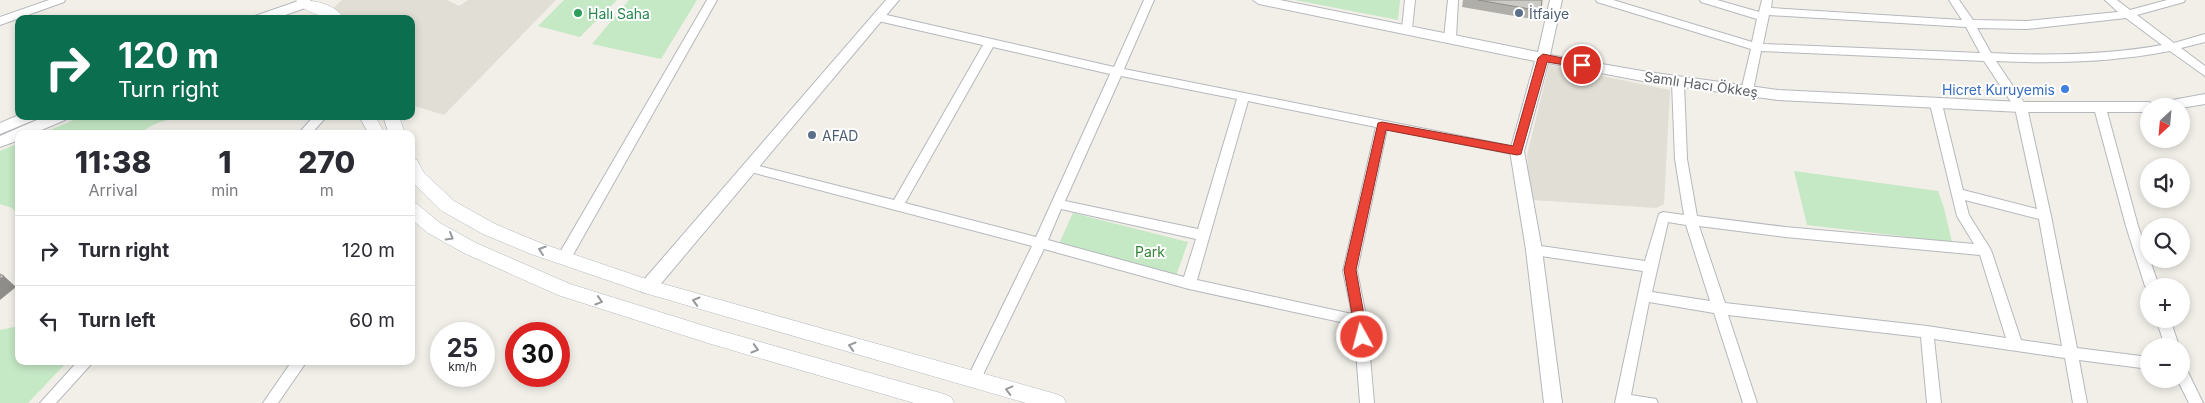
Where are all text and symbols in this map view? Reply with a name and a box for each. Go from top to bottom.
place label: Halı Saha [588,5,650,22]
place label: İtfaiye [1529,5,1569,22]
marker: Halı Saha [572,7,584,19]
marker: İtfaiye [1513,7,1525,19]
text: 120 m [118,34,219,76]
icon: right [35,35,100,100]
pin [1561,44,1603,86]
icon: arrive [1568,51,1596,79]
street label: Samlı Hacı Ökkeş [1643,68,1759,100]
text: Turn right [118,76,219,102]
place label: Hicret Kuruyemis [1942,81,2055,98]
marker: Hicret Kuruyemis [2059,83,2071,95]
north arrow [2140,98,2190,148]
map controls [2140,98,2190,388]
place label: AFAD [822,127,858,144]
marker: AFAD [806,129,818,141]
text: 11:38 [75,144,151,180]
text: 1 [218,144,231,180]
text: 270 [298,144,355,180]
button: sound [2140,158,2190,208]
text: Arrival [88,180,138,200]
text: min [211,180,238,200]
text: m [320,180,334,200]
button: search [2140,218,2190,268]
one-way arrow [445,231,454,241]
icon: right [35,237,63,265]
text: Turn right [78,239,169,262]
text: 120 m [342,239,395,262]
park label: Park [1135,243,1165,260]
one-way arrow [538,246,547,256]
button: + [2140,278,2190,328]
one-way arrow [595,296,603,306]
one-way arrow [692,296,701,307]
icon: left [35,307,63,335]
text: Turn left [78,309,156,332]
text: 60 m [349,309,395,332]
position arrow [1335,310,1387,362]
speed limit sign: 30 [505,322,570,387]
text: 25 [447,333,478,363]
button: − [2140,338,2190,388]
one-way arrow [849,342,857,352]
one-way arrow [750,343,758,353]
text: km/h [448,359,477,374]
one-way arrow [1005,386,1013,396]

